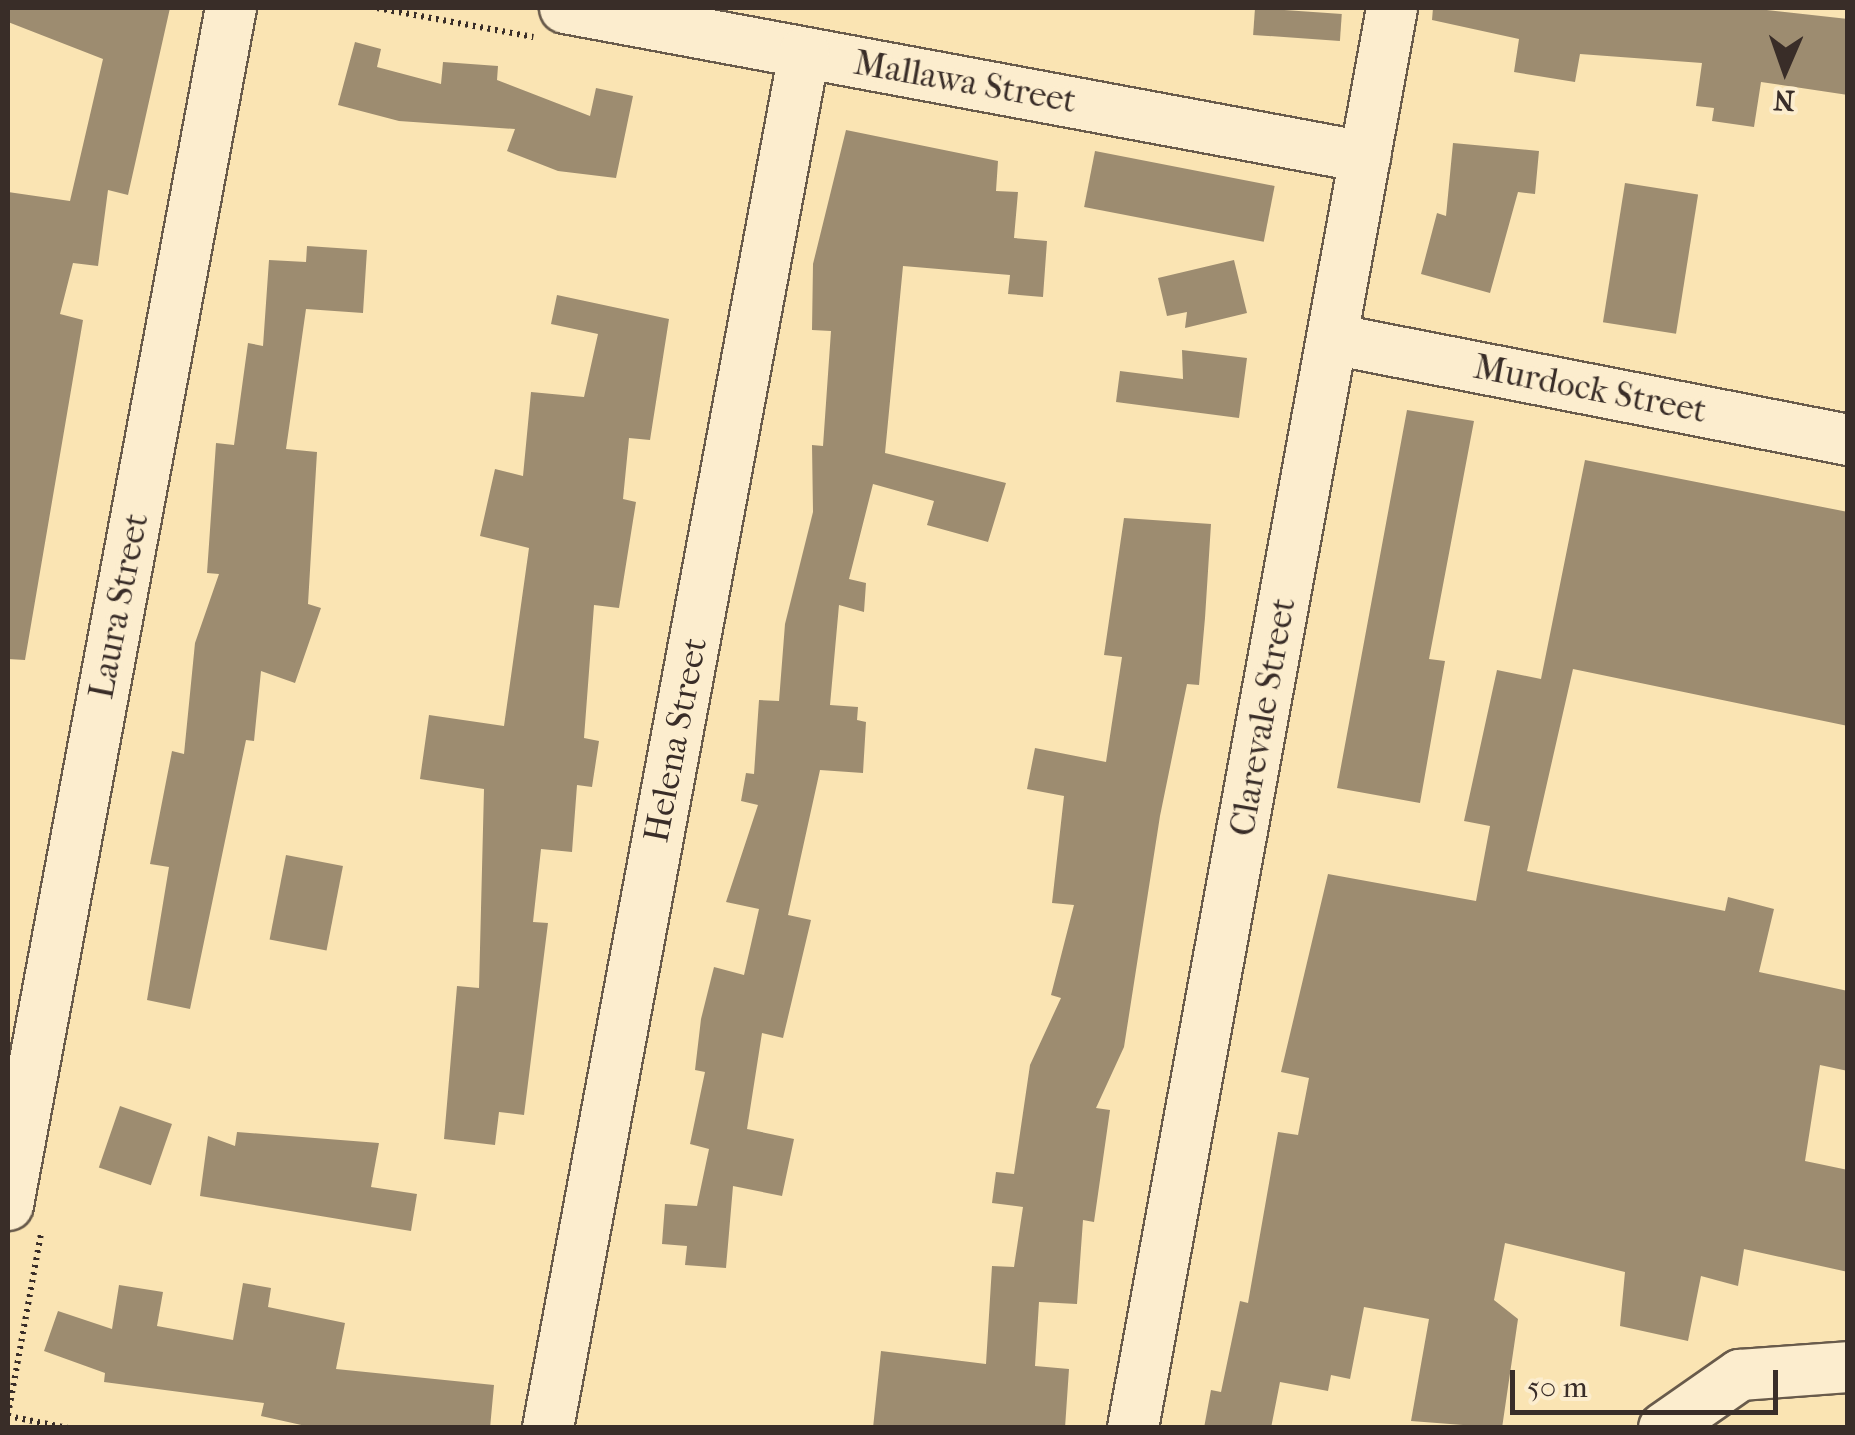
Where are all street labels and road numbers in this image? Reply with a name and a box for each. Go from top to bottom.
street label: Mallawa Street [851,42,1079,122]
street label: Murdock Street [1470,346,1710,432]
street label: Laura Street [80,510,158,702]
street label: Clarevale Street [1221,595,1305,839]
street label: Helena Street [636,634,716,846]

